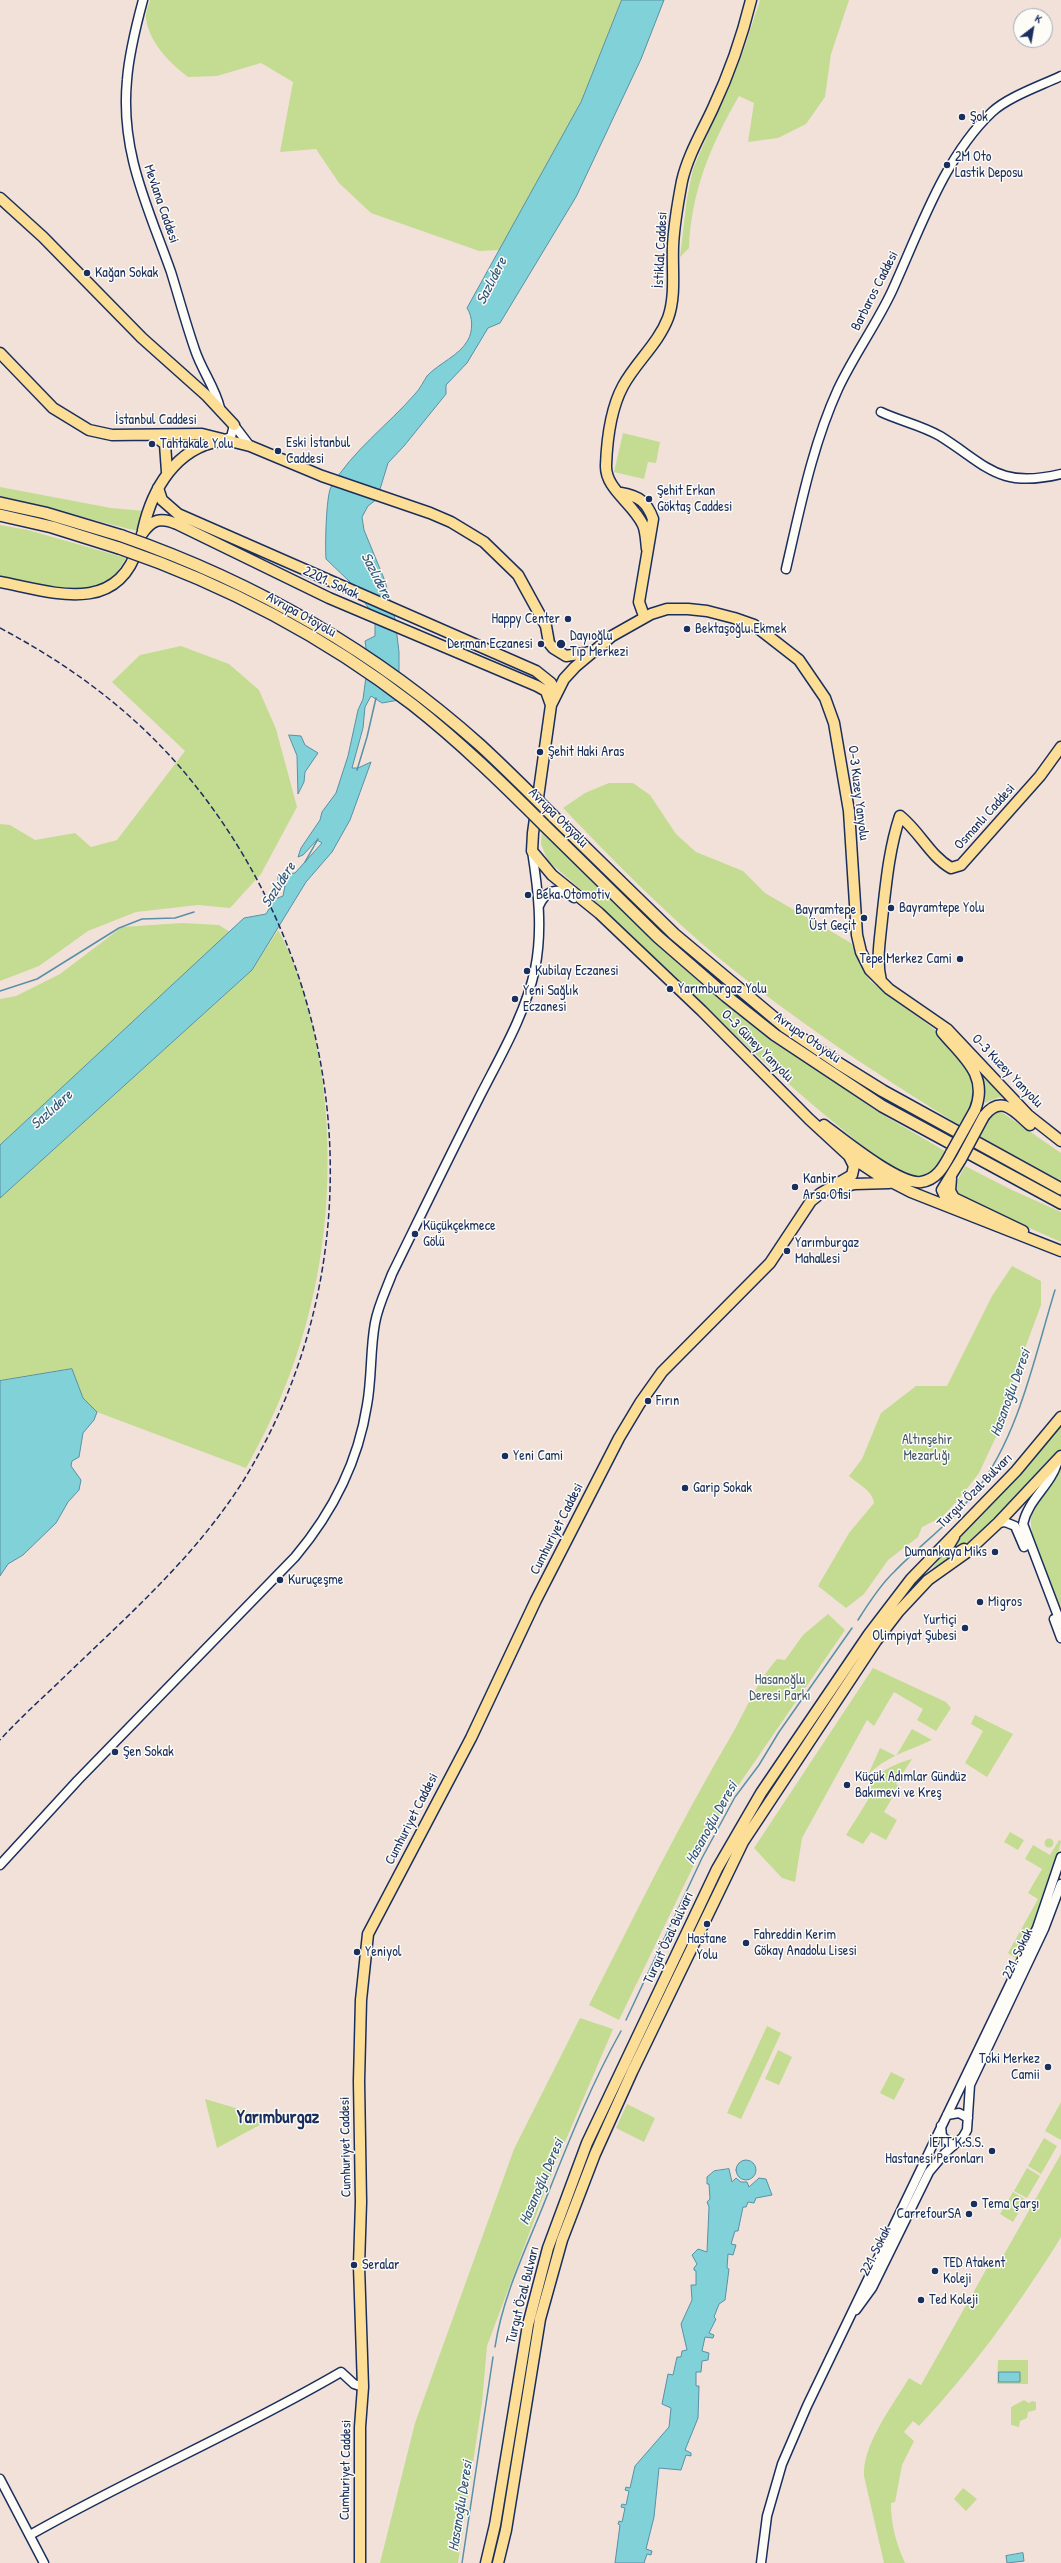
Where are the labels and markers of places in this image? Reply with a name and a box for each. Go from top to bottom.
place label: Şok [970,109,988,125]
marker: Şok [957,112,967,122]
place label: 2M Oto Lastik Deposu [955,149,1023,182]
marker: 2M Oto Lastik Deposu [942,160,952,170]
place label: Kağan Sokak [95,265,158,281]
marker: Kağan Sokak [82,268,92,278]
place label: Eski İstanbul Caddesi [286,435,350,468]
place label: Tahtakale Yolu [160,436,233,452]
marker: Tahtakale Yolu [147,439,157,449]
marker: Eski İstanbul Caddesi [273,446,283,456]
place label: Şehit Erkan Göktaş Caddesi [657,483,732,516]
marker: Şehit Erkan Göktaş Caddesi [644,494,654,504]
place label: Happy Center [491,611,560,627]
marker: Happy Center [563,614,573,624]
place label: Bektaşoğlu Ekmek [695,621,786,637]
marker: Bektaşoğlu Ekmek [682,624,692,634]
place label: Dayıoğlu Tıp Merkezi [570,628,629,660]
place label: Derman Eczanesi [447,636,533,652]
marker: Dayıoğlu Tıp Merkezi [555,638,567,650]
marker: Derman Eczanesi [536,639,546,649]
place label: Şehit Haki Aras [548,744,624,760]
marker: Şehit Haki Aras [535,747,545,757]
place label: Beka Otomotiv [536,887,610,903]
marker: Beka Otomotiv [523,890,533,900]
place label: Bayramtepe Yolu [899,900,984,916]
place label: Bayramtepe Üst Geçit [795,902,856,934]
marker: Bayramtepe Yolu [886,903,896,913]
marker: Bayramtepe Üst Geçit [859,913,869,923]
place label: Tepe Merkez Cami [859,951,952,967]
marker: Tepe Merkez Cami [955,954,965,964]
place label: Kubilay Eczanesi [535,963,619,979]
marker: Kubilay Eczanesi [522,966,532,976]
place label: Yarımburgaz Yolu [678,981,767,997]
place label: Yeni Sağlık Eczanesi [523,983,578,1016]
marker: Yarımburgaz Yolu [665,984,675,994]
marker: Yeni Sağlık Eczanesi [510,994,520,1004]
place label: Kanbir Arsa Ofisi [803,1171,851,1204]
marker: Kanbir Arsa Ofisi [790,1182,800,1192]
place label: Küçükçekmece Gölü [423,1218,496,1250]
marker: Küçükçekmece Gölü [410,1229,420,1239]
place label: Yarımburgaz Mahallesi [795,1235,859,1268]
marker: Yarımburgaz Mahallesi [782,1246,792,1256]
place label: Fırın [656,1393,679,1409]
marker: Fırın [643,1396,653,1406]
place label: Yeni Cami [513,1448,563,1464]
marker: Yeni Cami [500,1451,510,1461]
place label: Garip Sokak [693,1480,752,1496]
marker: Garip Sokak [680,1483,690,1493]
place label: Dumankaya Miks [905,1544,987,1560]
marker: Dumankaya Miks [990,1547,1000,1557]
place label: Kuruçeşme [288,1572,343,1588]
marker: Kuruçeşme [275,1575,285,1585]
place label: Migros [988,1594,1022,1610]
marker: Migros [975,1597,985,1607]
place label: Yurtiçi Olimpiyat Şubesi [872,1612,957,1644]
marker: Yurtiçi Olimpiyat Şubesi [960,1623,970,1633]
place label: Şen Sokak [123,1744,174,1760]
marker: Şen Sokak [110,1747,120,1757]
place label: Küçük Adımlar Gündüz Bakımevi ve Kreş [855,1769,966,1802]
marker: Küçük Adımlar Gündüz Bakımevi ve Kreş [842,1780,852,1790]
marker: Hastane Yolu [702,1919,712,1929]
place label: Fahreddin Kerim Gökay Anadolu Lisesi [754,1927,857,1960]
place label: Hastane Yolu [687,1931,727,1964]
marker: Fahreddin Kerim Gökay Anadolu Lisesi [741,1938,751,1948]
place label: Yeniyol [365,1944,402,1960]
marker: Yeniyol [352,1947,362,1957]
place label: Toki Merkez Camii [979,2051,1040,2084]
marker: Toki Merkez Camii [1043,2062,1053,2072]
place label: İETT K.S.S. Hastanesi Peronları [885,2135,984,2168]
marker: İETT K.S.S. Hastanesi Peronları [987,2146,997,2156]
place label: Tema Çarşı [982,2196,1039,2212]
marker: Tema Çarşı [969,2199,979,2209]
place label: CarrefourSA [897,2206,961,2222]
marker: CarrefourSA [964,2209,974,2219]
place label: TED Atakent Koleji [943,2255,1005,2288]
place label: Seralar [362,2257,399,2273]
marker: Seralar [349,2260,359,2270]
marker: TED Atakent Koleji [930,2266,940,2276]
place label: Ted Koleji [929,2292,978,2308]
marker: Ted Koleji [916,2295,926,2305]

